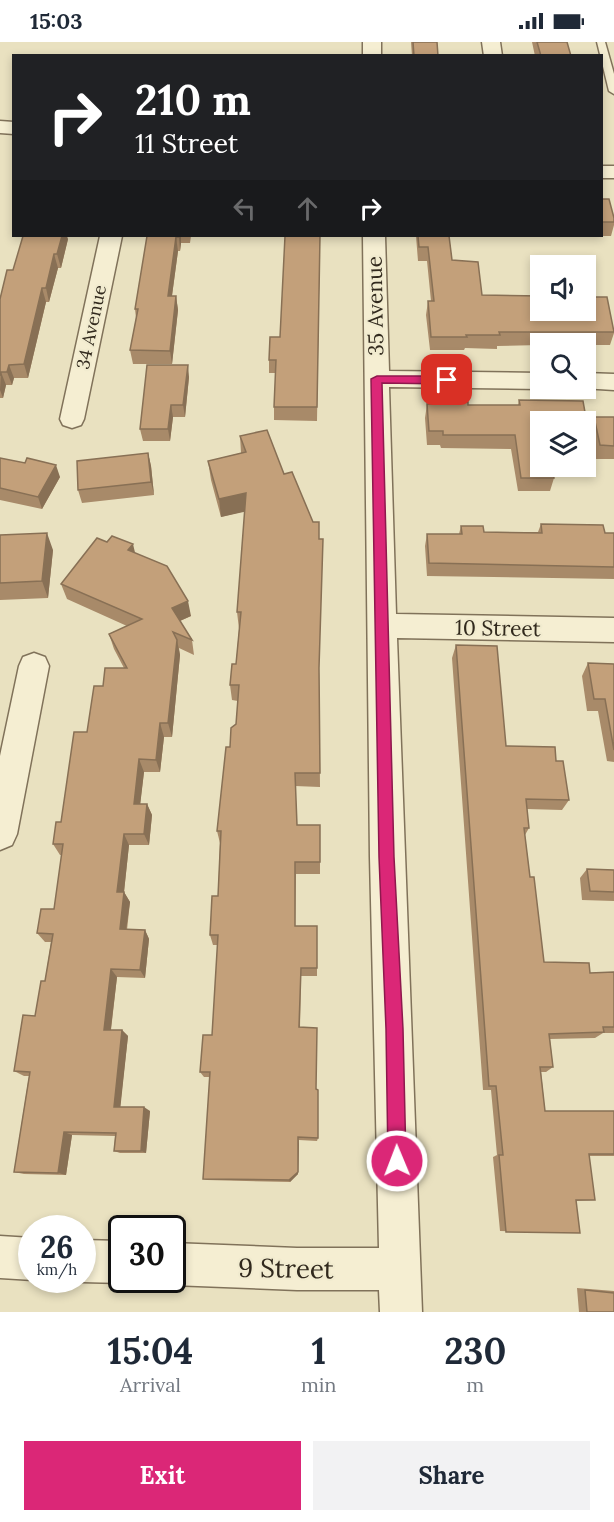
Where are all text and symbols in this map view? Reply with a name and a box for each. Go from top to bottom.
text: 15:03 [30,7,83,35]
text: 210 m [135,73,251,127]
icon: right [36,78,114,156]
text: 11 Street [135,126,238,160]
icon: left [228,192,261,225]
icon: ahead [291,192,324,225]
icon: right [354,192,387,225]
map controls [530,255,596,477]
button: sound [530,255,596,321]
street label: 35 Avenue [361,256,389,356]
street label: 34 Avenue [71,283,111,371]
button: search [530,333,596,399]
pin [421,354,472,405]
icon: arrive [430,363,463,396]
button: layers [530,411,596,477]
street label: 10 Street [455,614,542,642]
position arrow [365,1129,429,1193]
speed limit sign: 30 [108,1215,186,1293]
text: 26 [40,1228,74,1266]
street label: 9 Street [238,1251,334,1285]
text: km/h [37,1260,77,1279]
text: 15:04 [108,1328,193,1374]
text: 1 [311,1328,326,1374]
text: 230 [444,1328,506,1374]
text: Arrival [120,1372,181,1397]
text: min [301,1372,337,1397]
text: m [466,1372,484,1397]
button: Exit [24,1441,301,1510]
button: Share [313,1441,590,1510]

